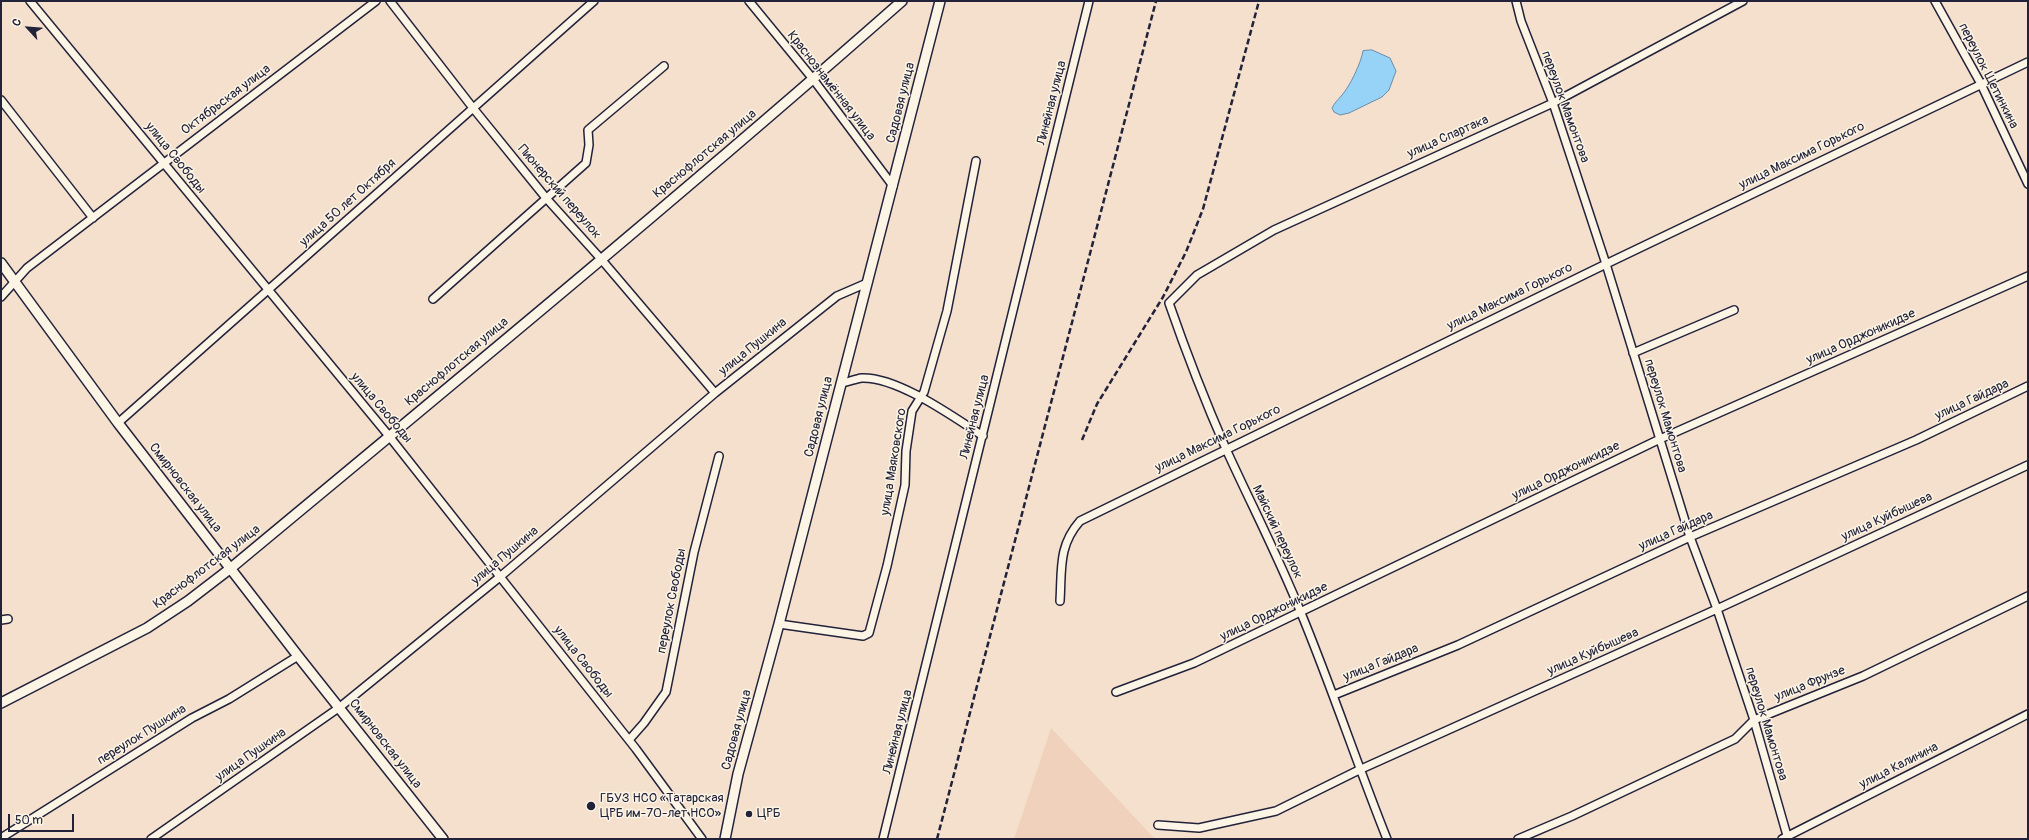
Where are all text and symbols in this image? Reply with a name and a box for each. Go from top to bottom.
north arrow [8,8,48,48]
text: С [9,17,24,28]
street label: переулок Щетинкина [1955,21,2021,131]
street label: Краснознамённая улица [783,28,879,144]
street label: переулок Мамонтова [1538,49,1592,165]
street label: Линейная улица [1034,59,1070,147]
street label: Октябрьская улица [178,61,274,139]
street label: Садовая улица [883,61,919,145]
street label: Краснофлотская улица [650,106,760,202]
street label: улица Спартака [1405,112,1491,162]
street label: улица Свободы [142,119,208,197]
street label: улица Максима Горького [1737,119,1867,193]
street label: Пионерский переулок [514,142,604,242]
street label: улица 50 лет Октября [297,156,399,250]
street label: улица Максима Горького [1445,260,1575,334]
street label: улица Орджоникидзе [1804,306,1918,368]
street label: Краснофлотская улица [402,314,512,410]
street label: улица Пушкина [716,315,790,379]
street label: переулок Мамонтова [1640,357,1690,475]
street label: улица Свободы [347,370,415,446]
street label: Линейная улица [957,373,993,461]
street label: Садовая улица [801,375,837,459]
street label: улица Гайдара [1933,376,2011,424]
street label: улица Максима Горького [1153,402,1283,476]
street label: улица Маяковского [878,407,910,517]
street label: улица Орджоникидзе [1510,438,1622,504]
street label: Смирновская улица [145,440,225,536]
street label: Майский переулок [1248,483,1306,581]
street label: улица Куйбышева [1839,489,1935,545]
street label: улица Гайдара [1636,508,1716,554]
street label: Краснофлотская улица [150,522,264,612]
street label: улица Пушкина [468,523,542,589]
street label: переулок Свободы [654,547,690,655]
street label: улица Орджоникидзе [1218,579,1330,645]
street label: улица Свободы [550,623,616,701]
street label: улица Куйбышева [1545,625,1641,679]
street label: улица Гайдара [1341,641,1421,685]
street label: улица Фрунзе [1772,663,1848,705]
street label: переулок Мамонтова [1741,665,1791,783]
street label: Садовая улица [719,688,755,772]
street label: Линейная улица [880,688,916,776]
street label: Смирновская улица [345,696,425,792]
street label: переулок Пушкина [95,701,189,769]
street label: улица Пушкина [213,725,289,785]
street label: улица Калинина [1857,739,1941,793]
place label: ГБУЗ НСО «Татарская ЦРБ им-70-лет НСО» [600,791,724,822]
marker: ГБУЗ НСО «Татарская ЦРБ им-70-лет НСО» [585,800,597,812]
scale bar [10,806,76,832]
place label: ЦРБ [757,806,780,822]
marker: ЦРБ [744,809,754,819]
text: 50 m [15,813,43,828]

